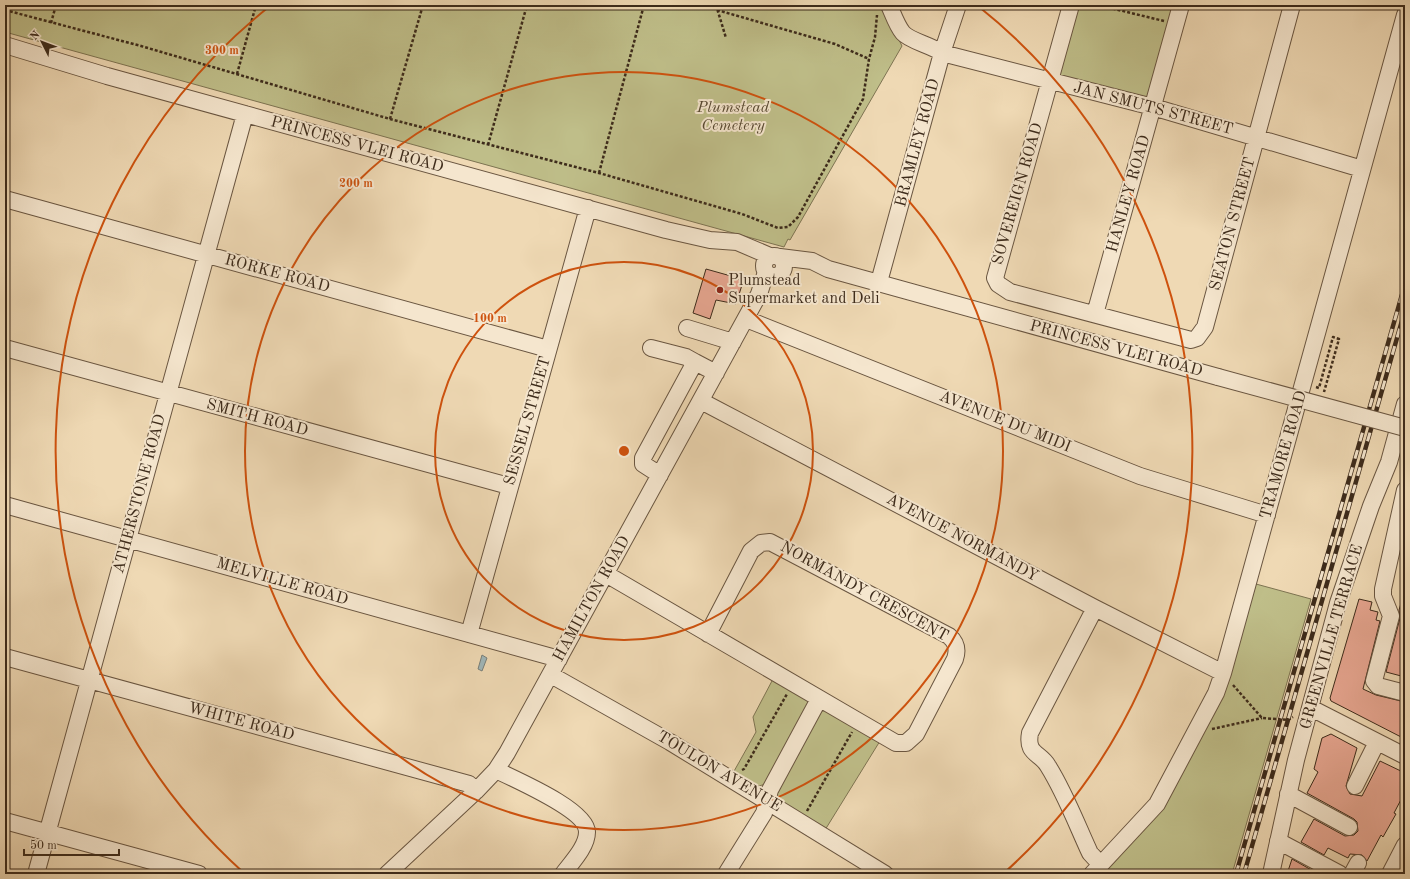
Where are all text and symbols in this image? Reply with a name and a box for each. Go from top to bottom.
north arrow [22,22,62,62]
text: N [29,29,43,43]
text: 300 m [205,45,239,57]
street label: BRAMLEY ROAD [893,77,943,209]
street label: JAN SMUTS STREET [1071,80,1235,138]
park label: Plumstead Cemetery [696,100,770,134]
street label: PRINCESS VLEI ROAD [269,114,445,176]
street label: SOVEREIGN ROAD [990,121,1046,267]
street label: HANLEY ROAD [1105,133,1153,255]
street label: SEATON STREET [1207,156,1259,292]
text: 200 m [339,178,373,190]
street label: RORKE ROAD [223,252,331,296]
place label: Plumstead Supermarket and Deli [728,273,879,307]
marker: Plumstead Supermarket and Deli [715,285,725,295]
text: 100 m [473,313,507,325]
street label: PRINCESS VLEI ROAD [1028,318,1204,380]
street label: SESSEL STREET [502,355,554,487]
street label: AVENUE DU MIDI [937,388,1073,456]
street label: TRAMORE ROAD [1258,389,1310,521]
street label: SMITH ROAD [204,397,310,439]
street label: ATHERSTONE ROAD [111,413,169,575]
centre of rings [617,444,631,458]
street label: AVENUE NORMANDY [883,491,1041,585]
street label: HAMILTON ROAD [551,533,633,665]
street label: NORMANDY CRESCENT [777,539,951,645]
street label: GREENVILLE TERRACE [1298,543,1366,731]
street label: MELVILLE ROAD [214,556,350,608]
street label: WHITE ROAD [186,700,296,744]
street label: TOULON AVENUE [654,729,784,815]
scale bar [24,831,119,857]
text: 50 m [30,839,57,852]

